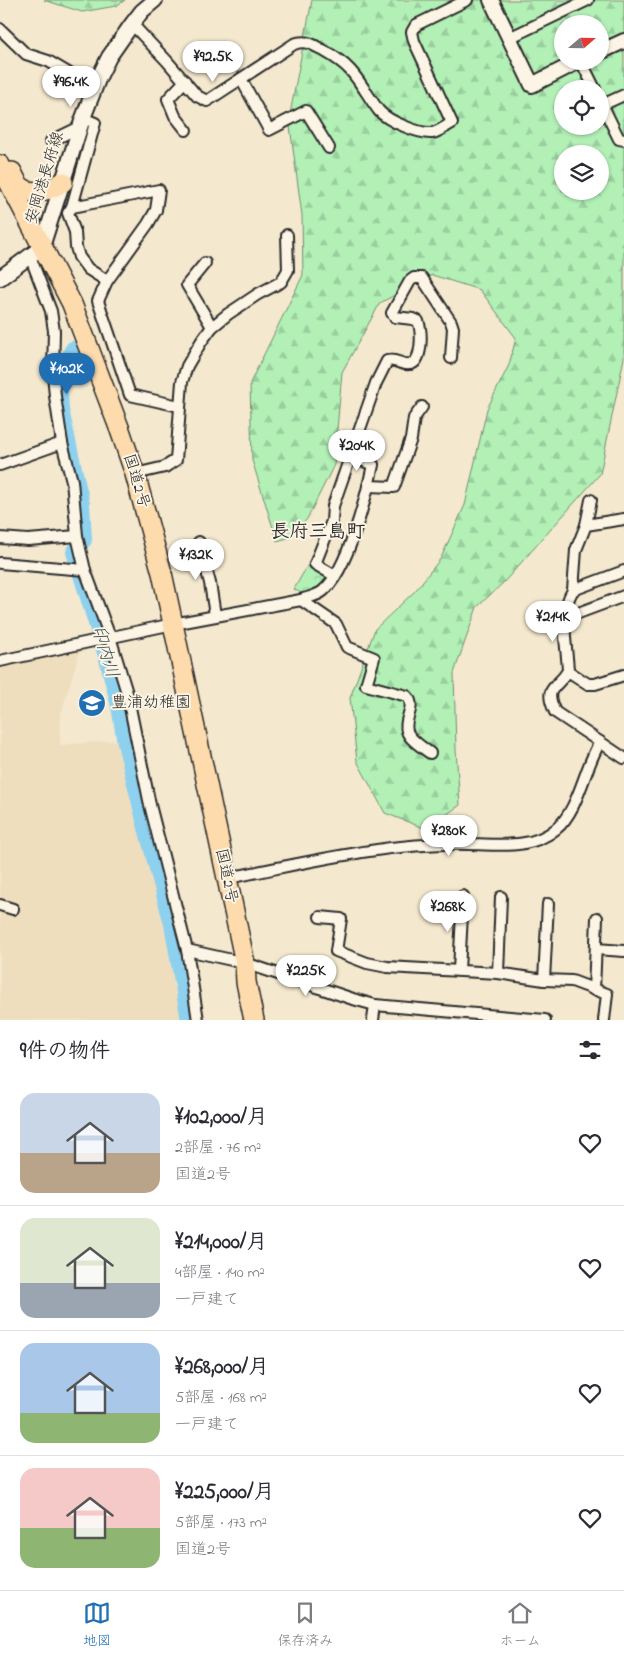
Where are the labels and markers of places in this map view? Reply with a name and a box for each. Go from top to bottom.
pin: ¥92.5K [172,41,254,83]
pin: ¥96.4K [30,66,112,108]
pin: ¥102K [32,352,102,395]
pin: ¥204K [322,430,392,472]
pin: ¥132K [161,538,231,581]
pin: ¥214K [518,600,588,643]
school or university icon: 豊浦幼稚園 [77,688,107,718]
place label: 豊浦幼稚園 [111,691,191,715]
pin: ¥280K [414,814,484,857]
pin: ¥268K [413,890,483,933]
pin: ¥225K [271,954,341,997]

